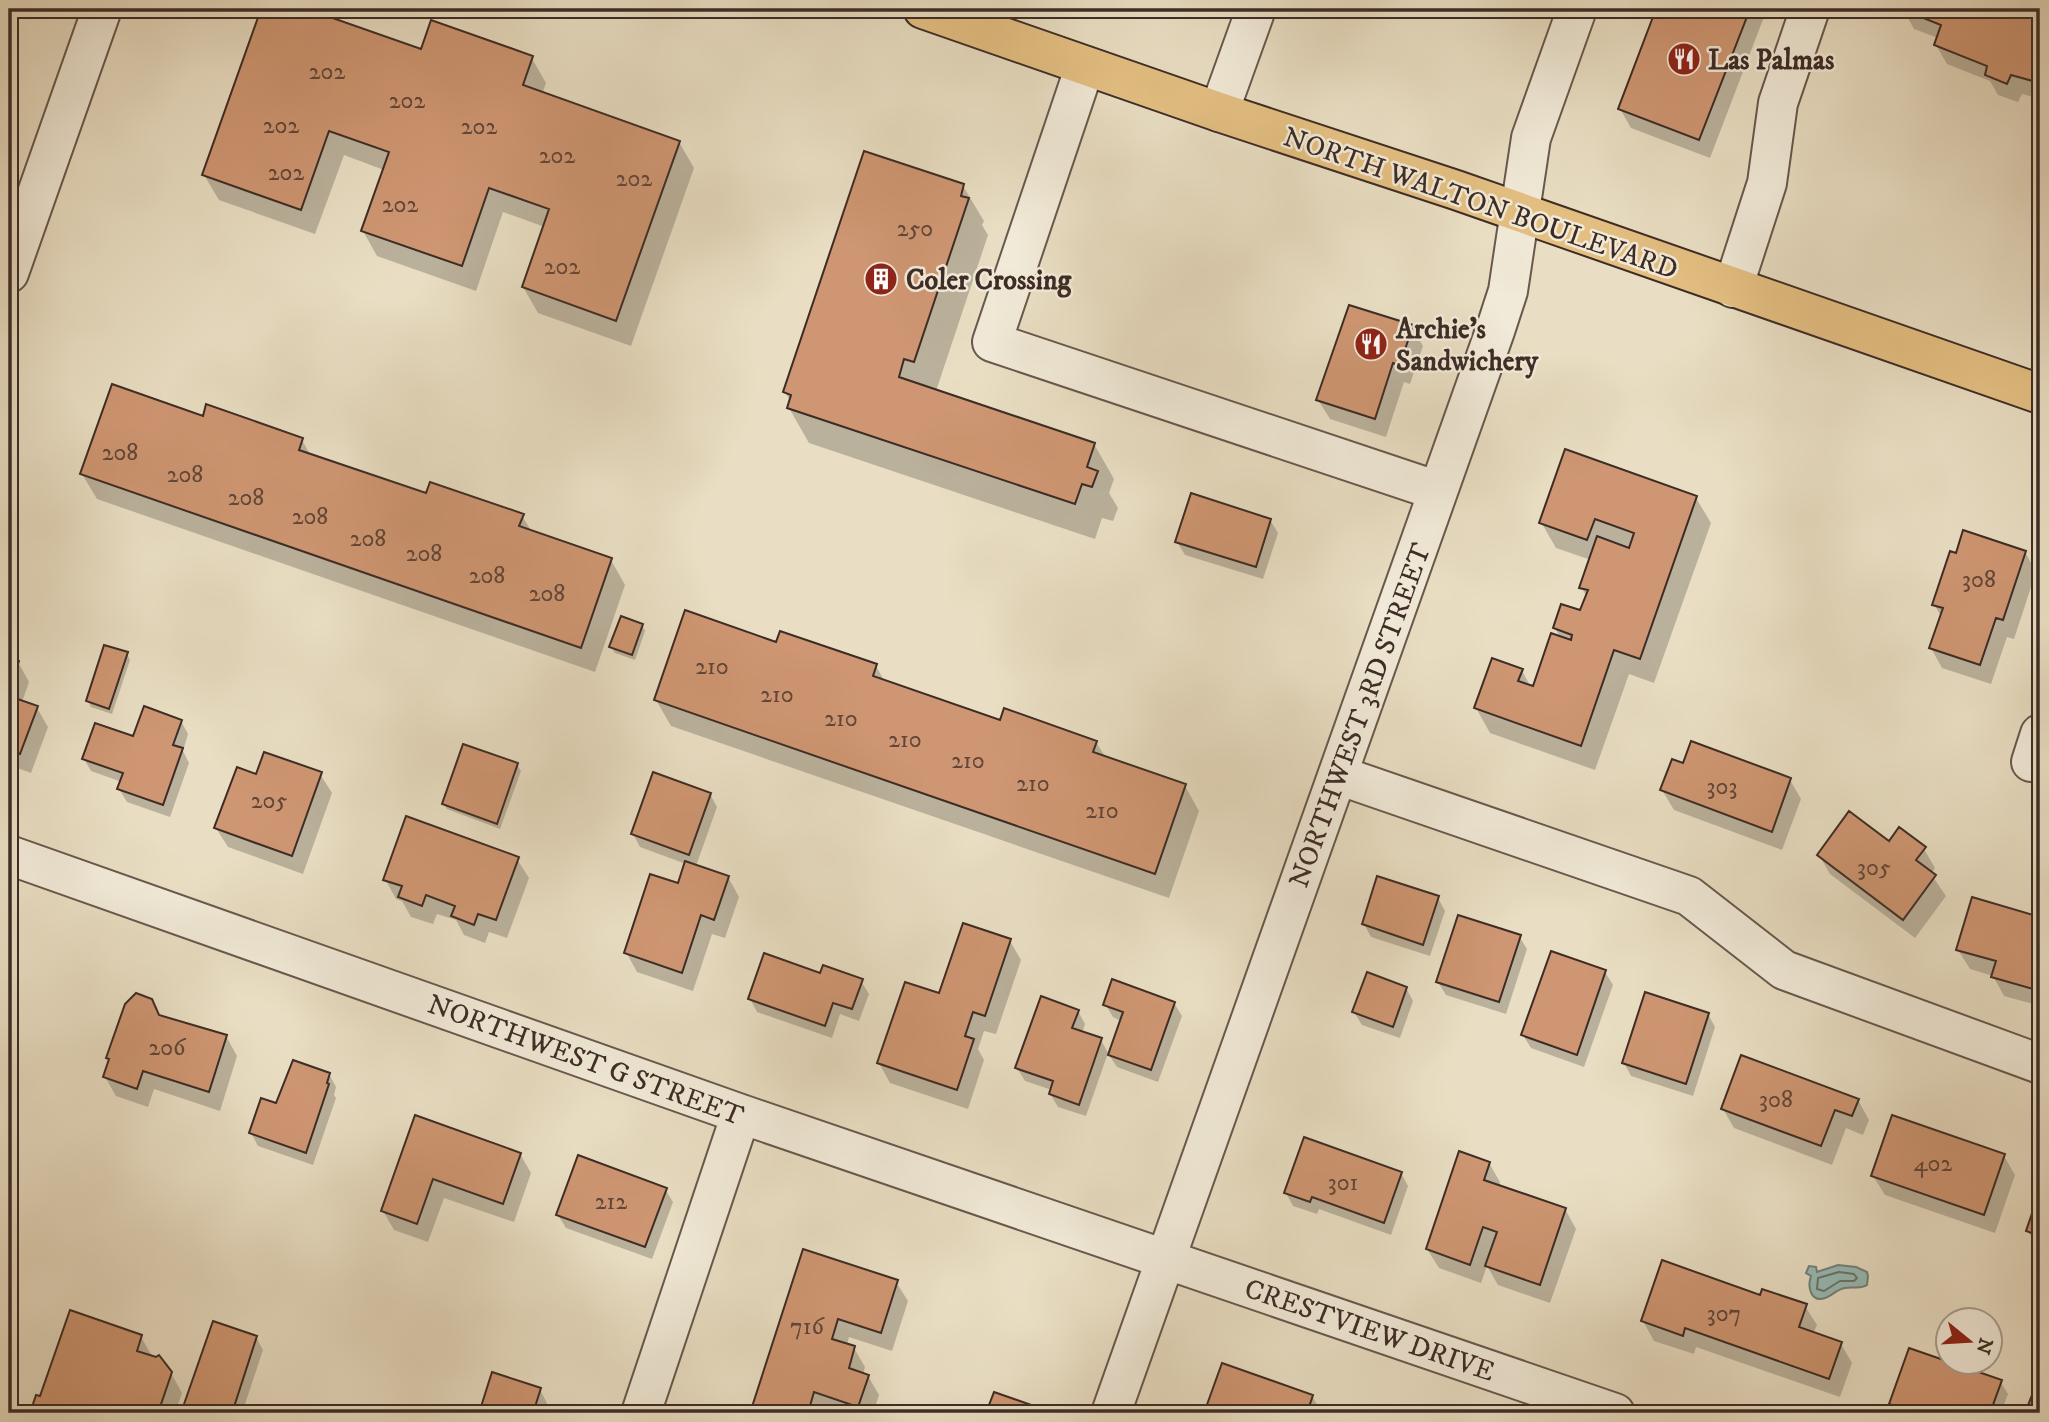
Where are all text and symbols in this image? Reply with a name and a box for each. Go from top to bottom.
restaurant icon: Las Palmas [1665,40,1703,78]
place label: Las Palmas [1708,43,1835,78]
house number: 202 [309,57,345,87]
house number: 202 [389,86,425,116]
house number: 202 [263,111,299,141]
house number: 202 [461,112,497,142]
street label: NORTH WALTON BOULEVARD [1279,119,1682,288]
house number: 202 [539,141,575,171]
house number: 202 [268,158,304,188]
house number: 202 [616,164,652,194]
house number: 202 [382,190,418,220]
house number: 250 [897,214,933,244]
house number: 202 [544,252,580,282]
building icon: Coler Crossing [862,260,900,298]
place label: Coler Crossing [906,263,1073,298]
place label: Archie’s Sandwichery [1395,312,1539,379]
restaurant icon: Archie’s Sandwichery [1352,325,1390,363]
house number: 208 [102,438,138,468]
house number: 208 [167,460,203,490]
house number: 208 [228,483,264,513]
house number: 208 [292,502,328,532]
house number: 208 [350,524,386,554]
street label: NORTHWEST 3RD STREET [1282,538,1439,893]
house number: 208 [406,539,442,569]
house number: 208 [469,561,505,591]
house number: 308 [1962,565,1996,595]
house number: 208 [529,579,565,609]
house number: 210 [695,652,729,682]
house number: 210 [760,680,794,710]
house number: 210 [824,704,858,734]
house number: 210 [888,725,922,755]
house number: 210 [951,746,985,776]
house number: 210 [1016,769,1050,799]
house number: 303 [1707,772,1737,802]
house number: 205 [251,786,287,816]
house number: 210 [1085,796,1119,826]
house number: 305 [1857,853,1891,883]
street label: NORTHWEST G STREET [423,987,748,1134]
house number: 206 [148,1033,187,1063]
house number: 308 [1759,1085,1793,1115]
house number: 402 [1914,1149,1952,1179]
house number: 301 [1328,1168,1358,1198]
house number: 212 [595,1187,627,1217]
street label: CRESTVIEW DRIVE [1240,1271,1499,1390]
house number: 307 [1707,1299,1741,1329]
north arrow [1934,1306,2004,1376]
house number: 716 [790,1312,825,1342]
text: N [1970,1335,1997,1357]

